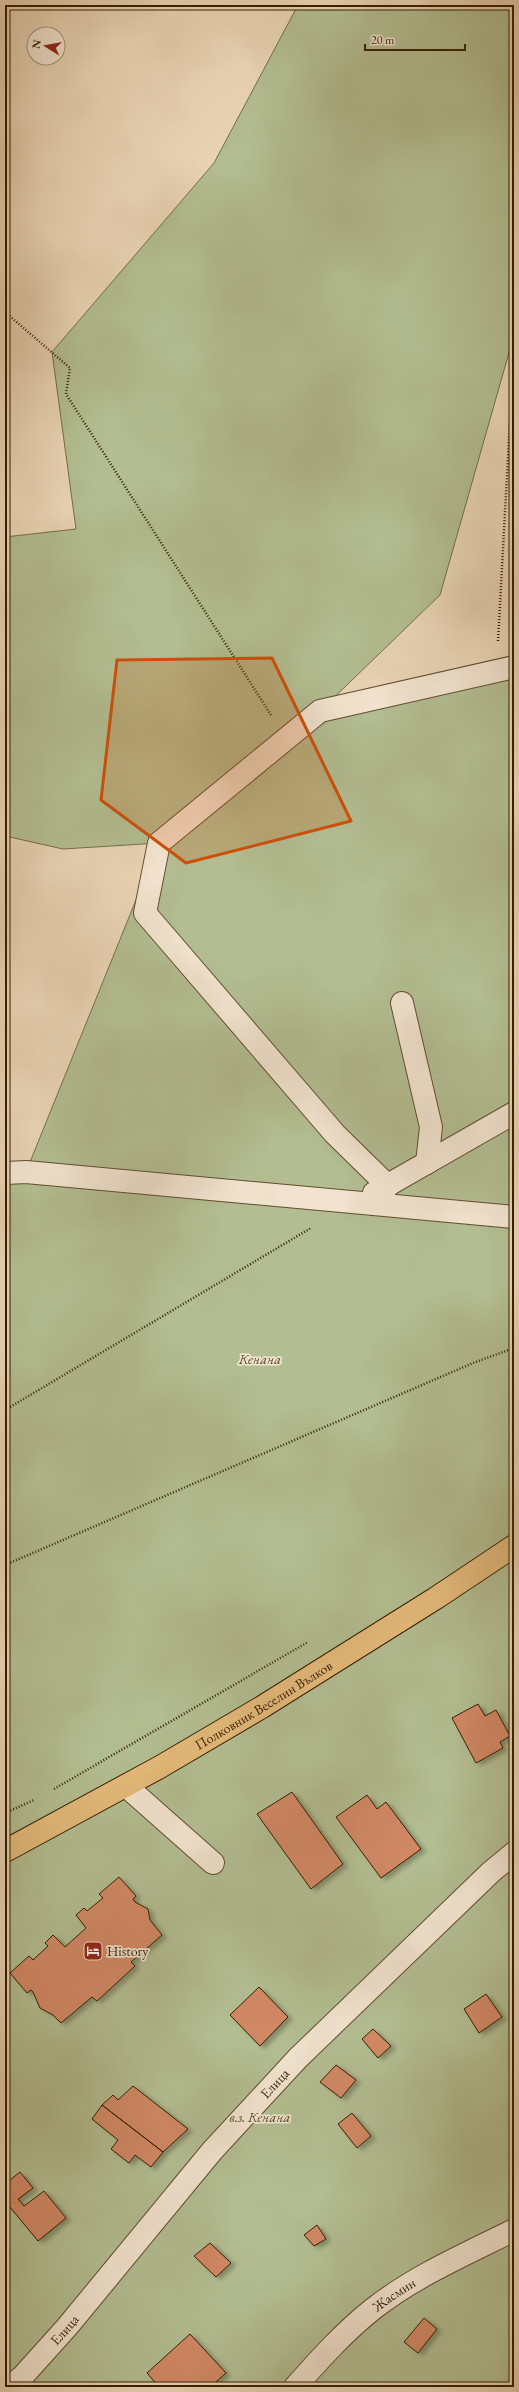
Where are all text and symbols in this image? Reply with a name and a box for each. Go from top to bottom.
north arrow [26,26,66,66]
scale bar [365,26,465,52]
text: 20 m [371,32,395,48]
text: N [28,38,44,50]
park label: Кенана [238,1350,281,1368]
street label: Полковник Веселин Вълков [191,1656,336,1754]
hotel icon: History [82,1940,104,1962]
place label: History [107,1942,149,1960]
street label: Елица [256,2064,293,2102]
park label: в.з. Кенана [230,2108,291,2126]
street label: Жасмин [368,2273,419,2316]
street label: Елица [46,2310,83,2349]

